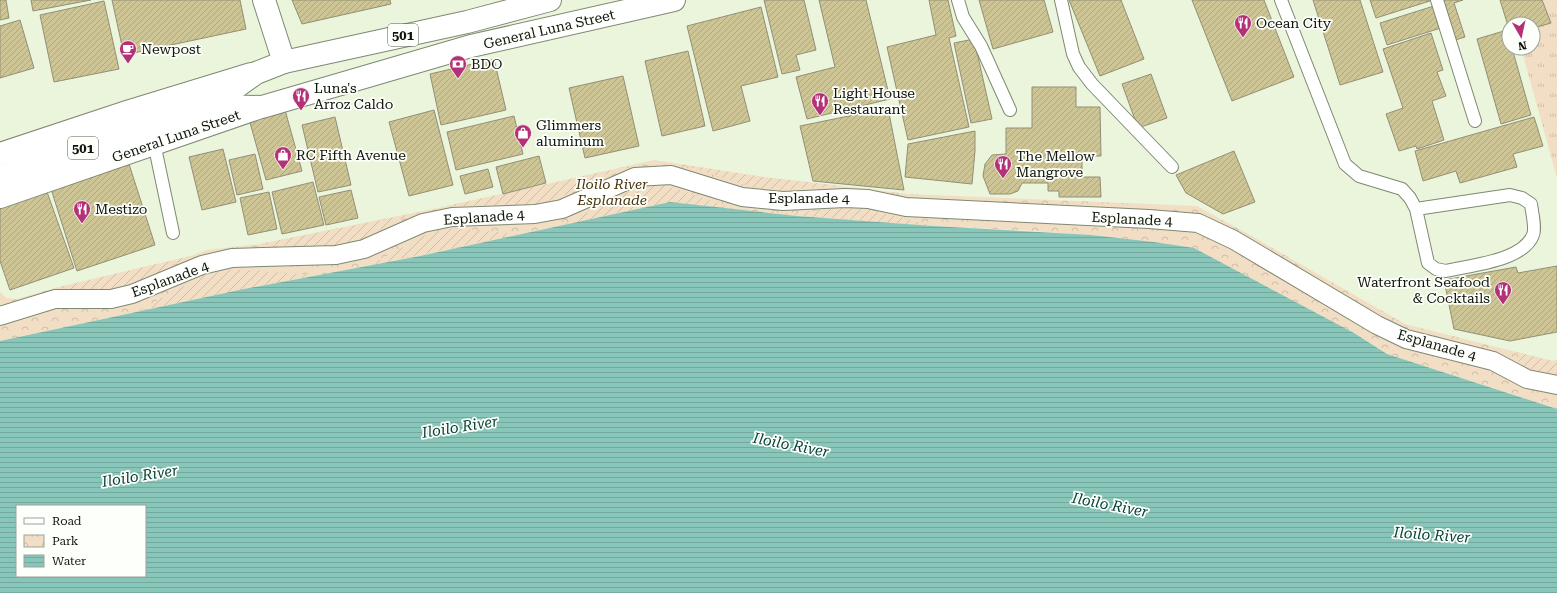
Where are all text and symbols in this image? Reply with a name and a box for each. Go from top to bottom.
street label: General Luna Street [482,6,616,52]
restaurant icon: Ocean City [1233,13,1253,38]
place label: Ocean City [1256,15,1332,31]
north arrow [1501,16,1541,56]
road number: 501 [388,24,418,46]
text: N [1517,38,1528,53]
cafe icon: Newpost [118,39,138,64]
place label: Newpost [141,41,201,57]
bank icon: BDO [448,54,468,79]
place label: BDO [471,56,502,72]
place label: Luna's Arroz Caldo [314,80,393,112]
place label: Light House Restaurant [833,85,915,117]
restaurant icon: Luna's Arroz Caldo [291,86,311,111]
restaurant icon: Light House Restaurant [810,91,830,116]
street label: General Luna Street [110,107,242,165]
place label: Glimmers aluminum [536,117,605,149]
shop icon: Glimmers aluminum [513,123,533,148]
road number: 501 [68,137,98,159]
shop icon: RC Fifth Avenue [273,145,293,170]
place label: RC Fifth Avenue [296,147,406,163]
place label: The Mellow Mangrove [1016,148,1095,180]
restaurant icon: The Mellow Mangrove [993,154,1013,179]
park label: Iloilo River Esplanade [575,176,648,208]
street label: Esplanade 4 [768,190,850,206]
restaurant icon: Mestizo [72,199,92,224]
place label: Mestizo [95,201,147,217]
street label: Esplanade 4 [443,206,525,228]
street label: Esplanade 4 [1091,209,1173,229]
street label: Esplanade 4 [129,258,211,300]
place label: Waterfront Seafood & Cocktails [1357,274,1490,306]
restaurant icon: Waterfront Seafood & Cocktails [1493,280,1513,305]
street label: Esplanade 4 [1396,326,1478,364]
water label: Iloilo River [420,412,500,442]
water label: Iloilo River [750,429,831,461]
water label: Iloilo River [100,461,180,491]
water label: Iloilo River [1069,489,1150,521]
legend [16,505,146,577]
text: Road [52,514,82,528]
water label: Iloilo River [1392,523,1472,547]
text: Park [52,534,79,548]
text: Water [52,554,86,568]

